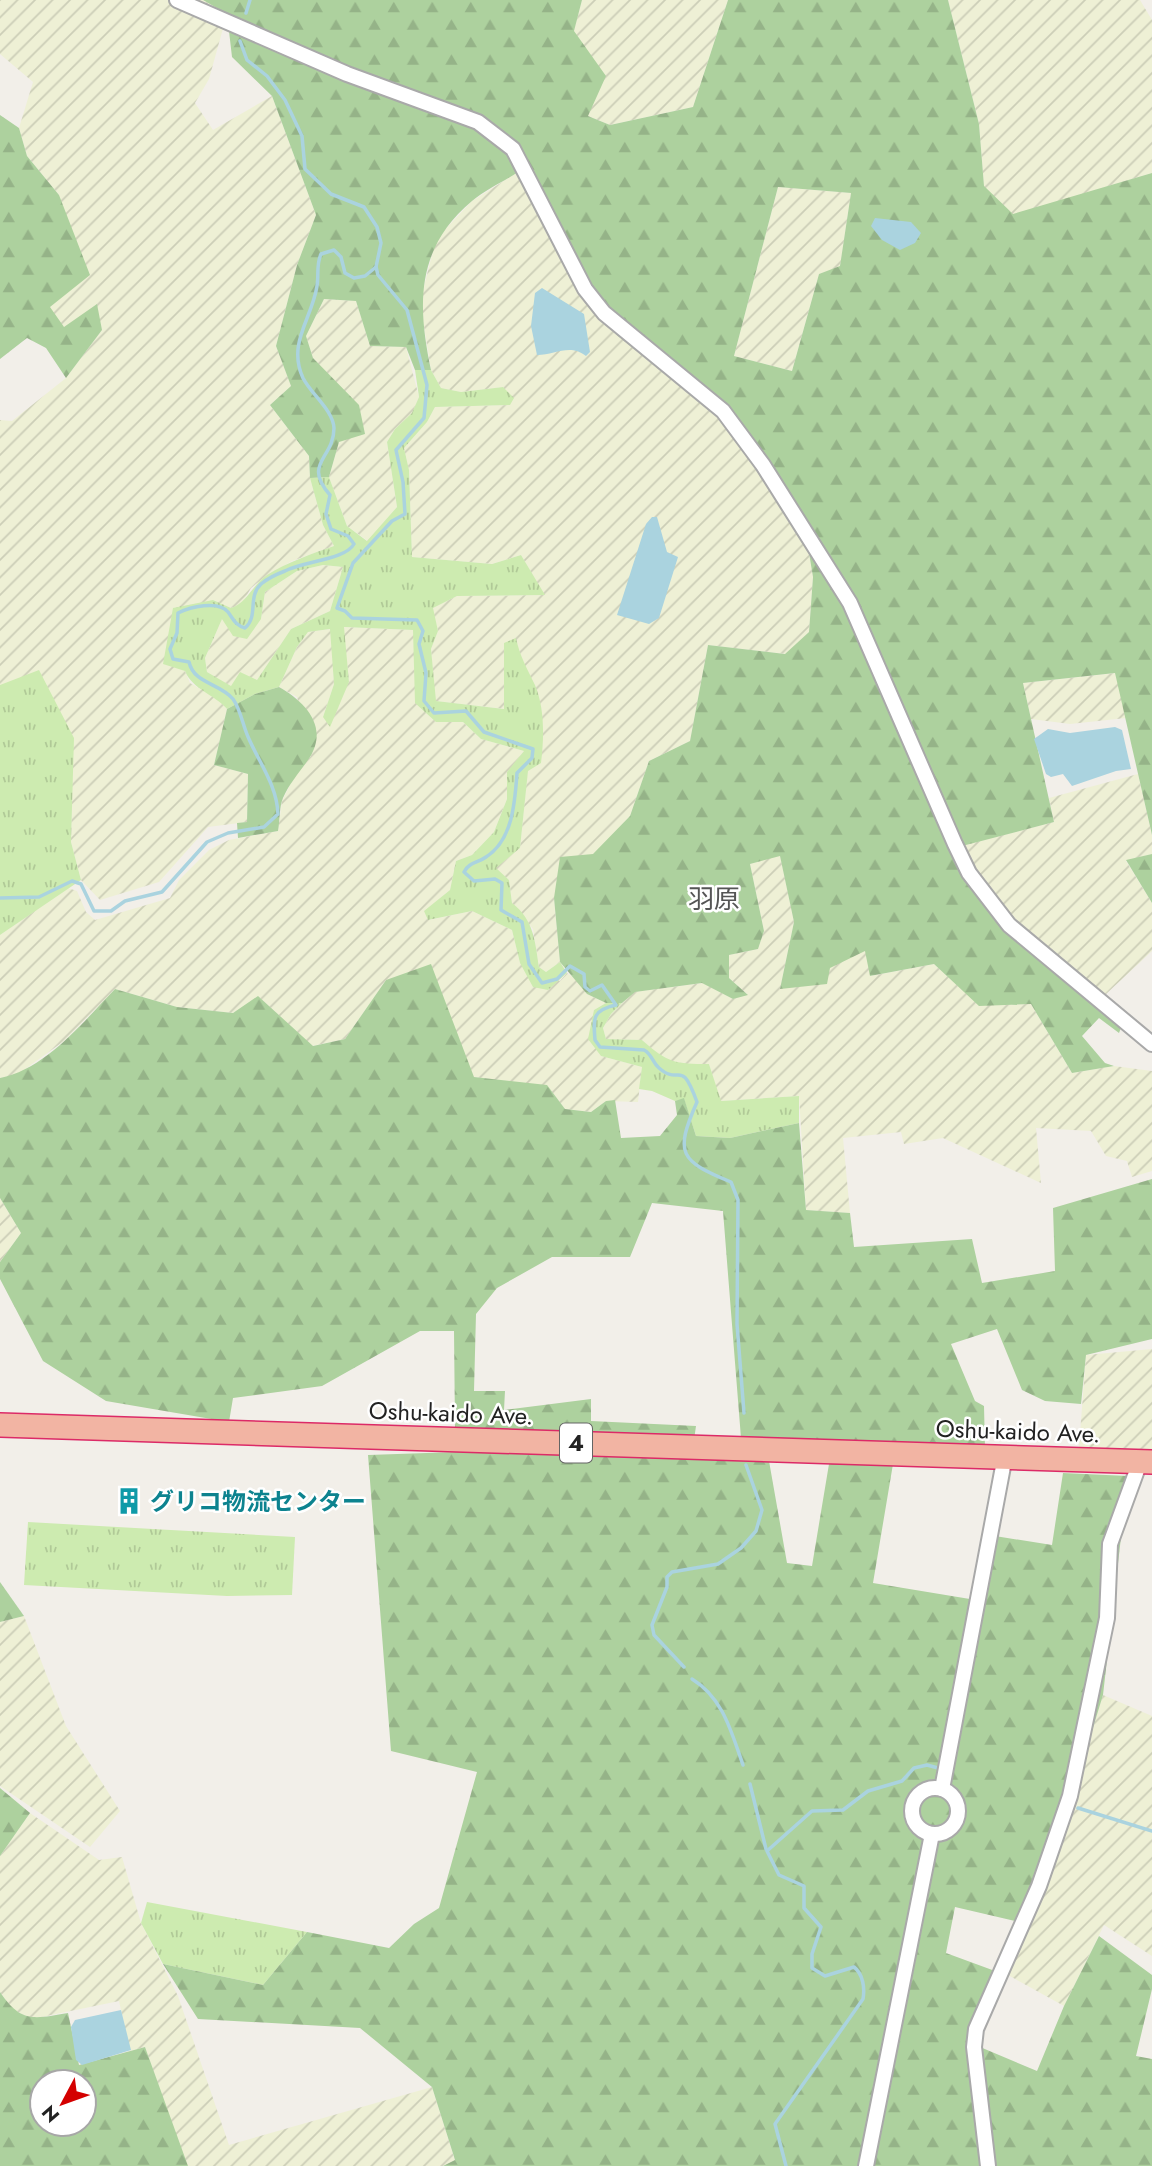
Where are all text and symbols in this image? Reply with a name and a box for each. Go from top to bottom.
district label: 羽原 [688,880,740,918]
street label: Oshu-kaido Ave. [368,1393,534,1433]
street label: Oshu-kaido Ave. [935,1411,1101,1451]
road number: 4 [560,1424,592,1462]
place label: グリコ物流センター [150,1484,366,1519]
building icon: グリコ物流センター [114,1486,144,1516]
north arrow [28,2068,98,2138]
text: N [35,2099,66,2128]

